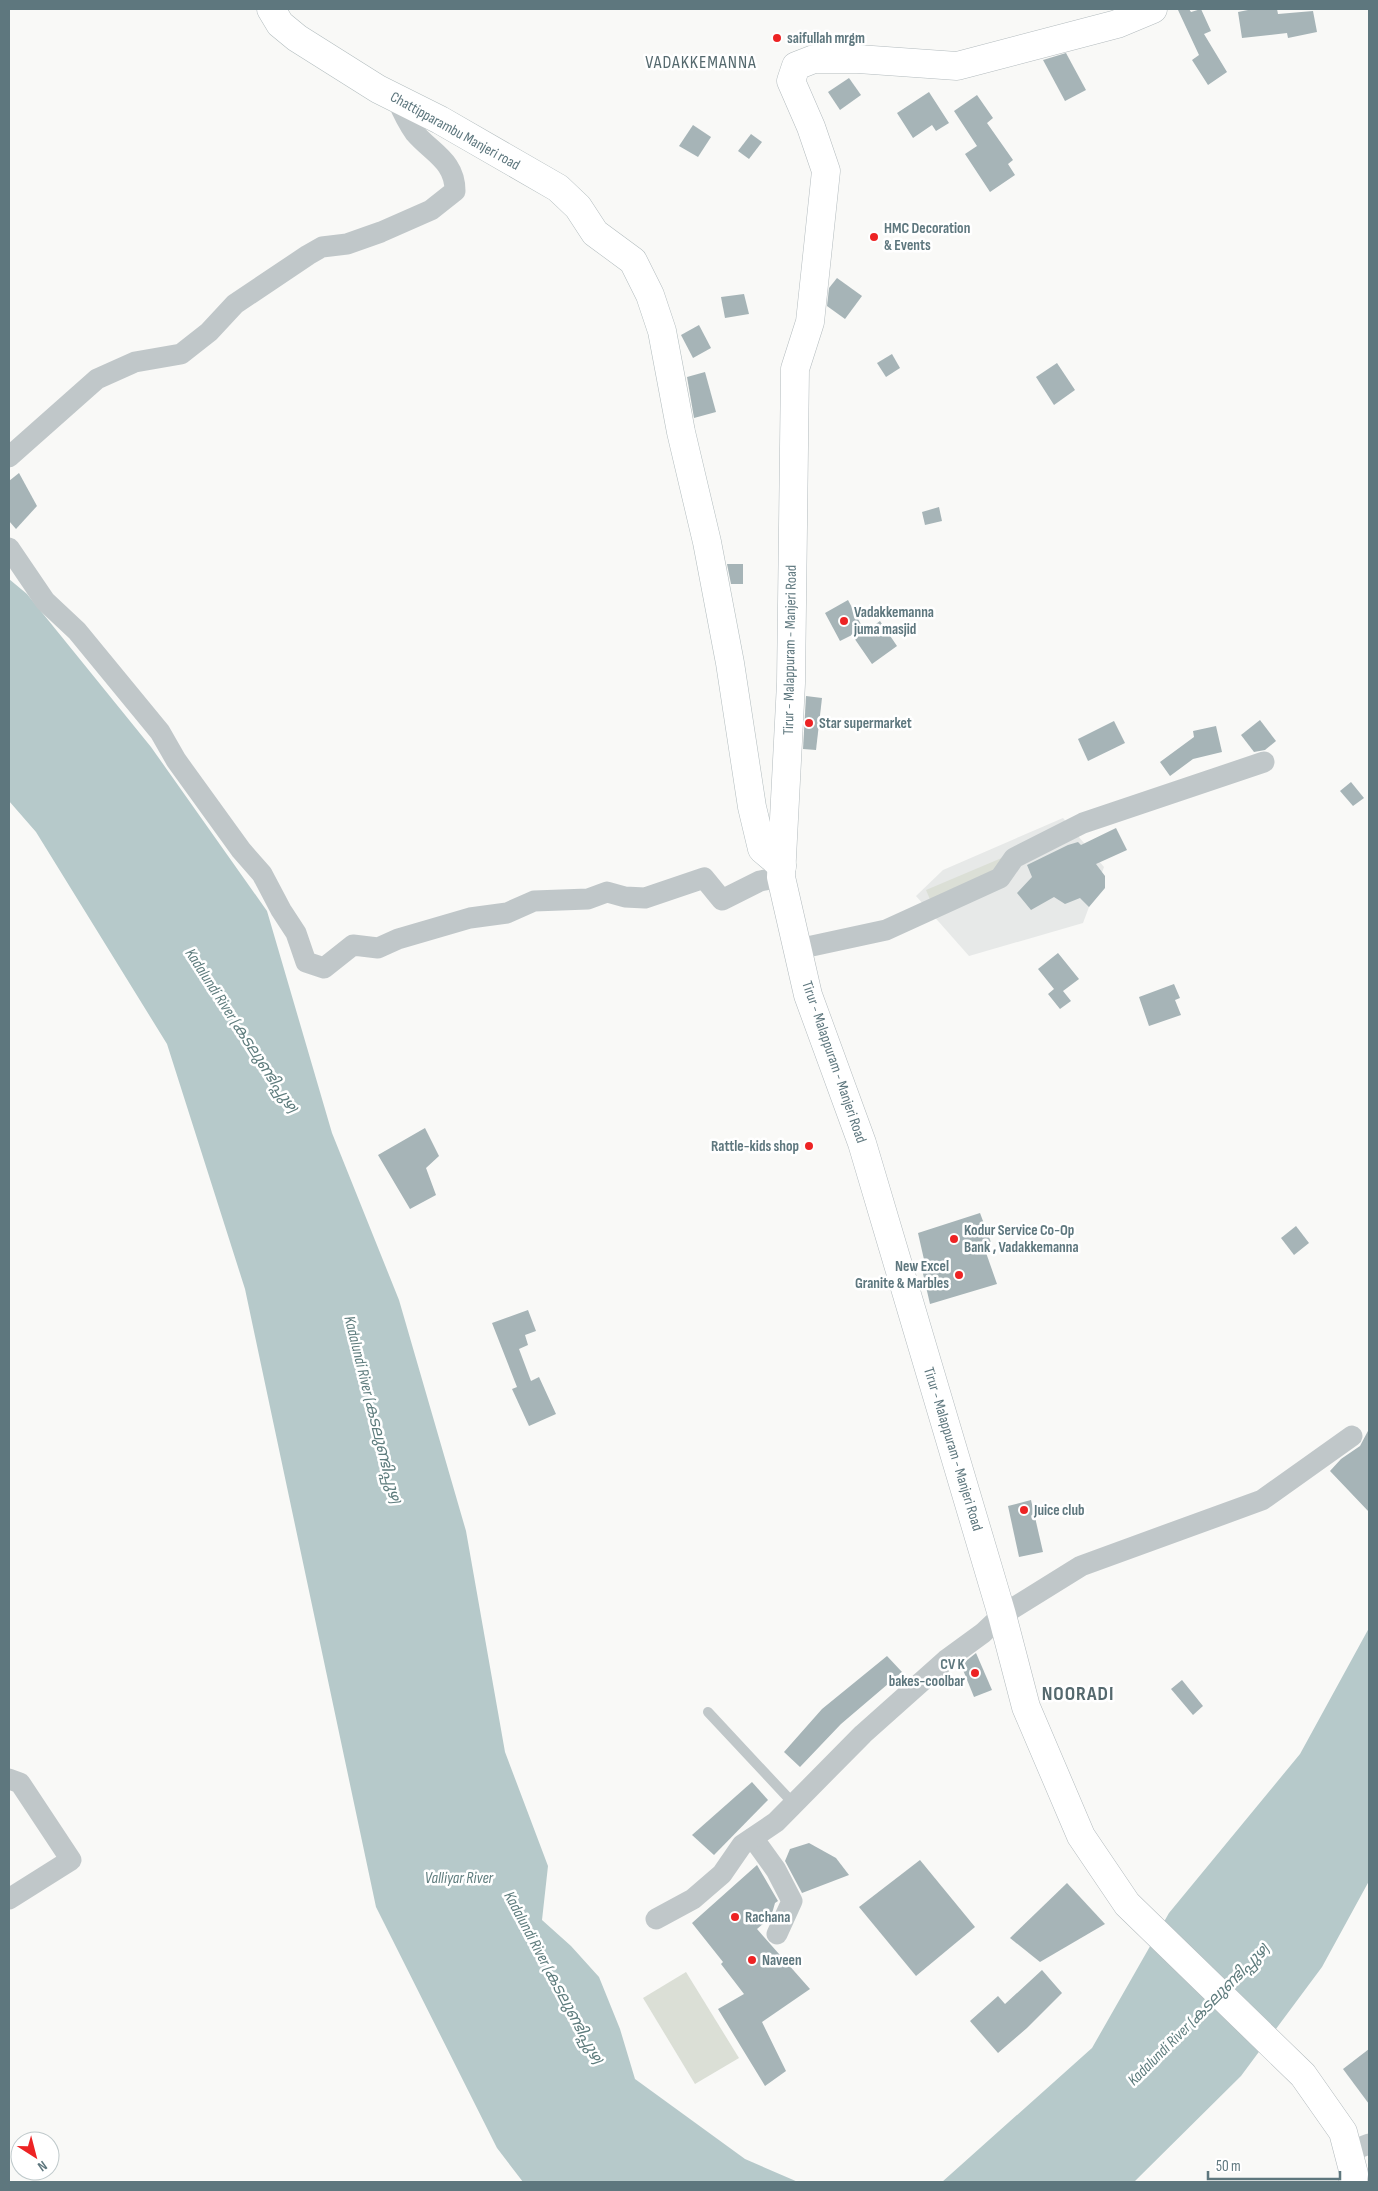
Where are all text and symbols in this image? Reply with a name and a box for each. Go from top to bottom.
place label: saifullah mrgm [787,29,865,48]
marker: saifullah mrgm [771,32,783,44]
district label: VADAKKEMANNA [645,52,757,73]
street label: Chattipparambu Manjeri road [387,87,523,175]
place label: HMC Decoration & Events [884,219,970,255]
marker: HMC Decoration & Events [868,231,880,243]
street label: Tirur - Malappuram - Manjeri Road [779,565,801,735]
place label: Vadakkemanna juma masjid [853,603,934,639]
marker: Vadakkemanna juma masjid [838,615,850,627]
place label: Star supermarket [819,714,912,733]
marker: Star supermarket [803,717,815,729]
water label: Kadalundi River (കടലുണ്ടിപ്പുഴ) [180,945,302,1118]
street label: Tirur - Malappuram - Manjeri Road [797,979,871,1145]
place label: Rattle-kids shop [711,1137,799,1156]
marker: Rattle-kids shop [803,1140,815,1152]
place label: Kodur Service Co-Op Bank , Vadakkemanna [964,1221,1079,1257]
marker: Kodur Service Co-Op Bank , Vadakkemanna [948,1233,960,1245]
place label: New Excel Granite & Marbles [855,1257,949,1293]
marker: New Excel Granite & Marbles [953,1269,965,1281]
water label: Kadalundi River (കടലുണ്ടിപ്പുഴ) [339,1314,405,1507]
street label: Tirur - Malappuram - Manjeri Road [919,1365,987,1533]
place label: Juice club [1033,1501,1084,1520]
marker: Juice club [1018,1504,1030,1516]
place label: CV K bakes-coolbar [889,1655,966,1691]
marker: CV K bakes-coolbar [969,1667,981,1679]
district label: NOORADI [1042,1682,1114,1706]
water label: Valliyar River [425,1869,494,1888]
water label: Kadalundi River (കടലുണ്ടിപ്പുഴ) [498,1888,607,2069]
place label: Rachana [745,1908,790,1927]
marker: Rachana [729,1911,741,1923]
water label: Kadalundi River (കടലുണ്ടിപ്പുഴ) [1124,1940,1275,2091]
place label: Naveen [762,1951,802,1970]
marker: Naveen [746,1954,758,1966]
north arrow [10,2131,60,2181]
scale bar [1208,2148,1340,2180]
text: N [34,2157,50,2175]
text: 50 m [1216,2157,1241,2176]

